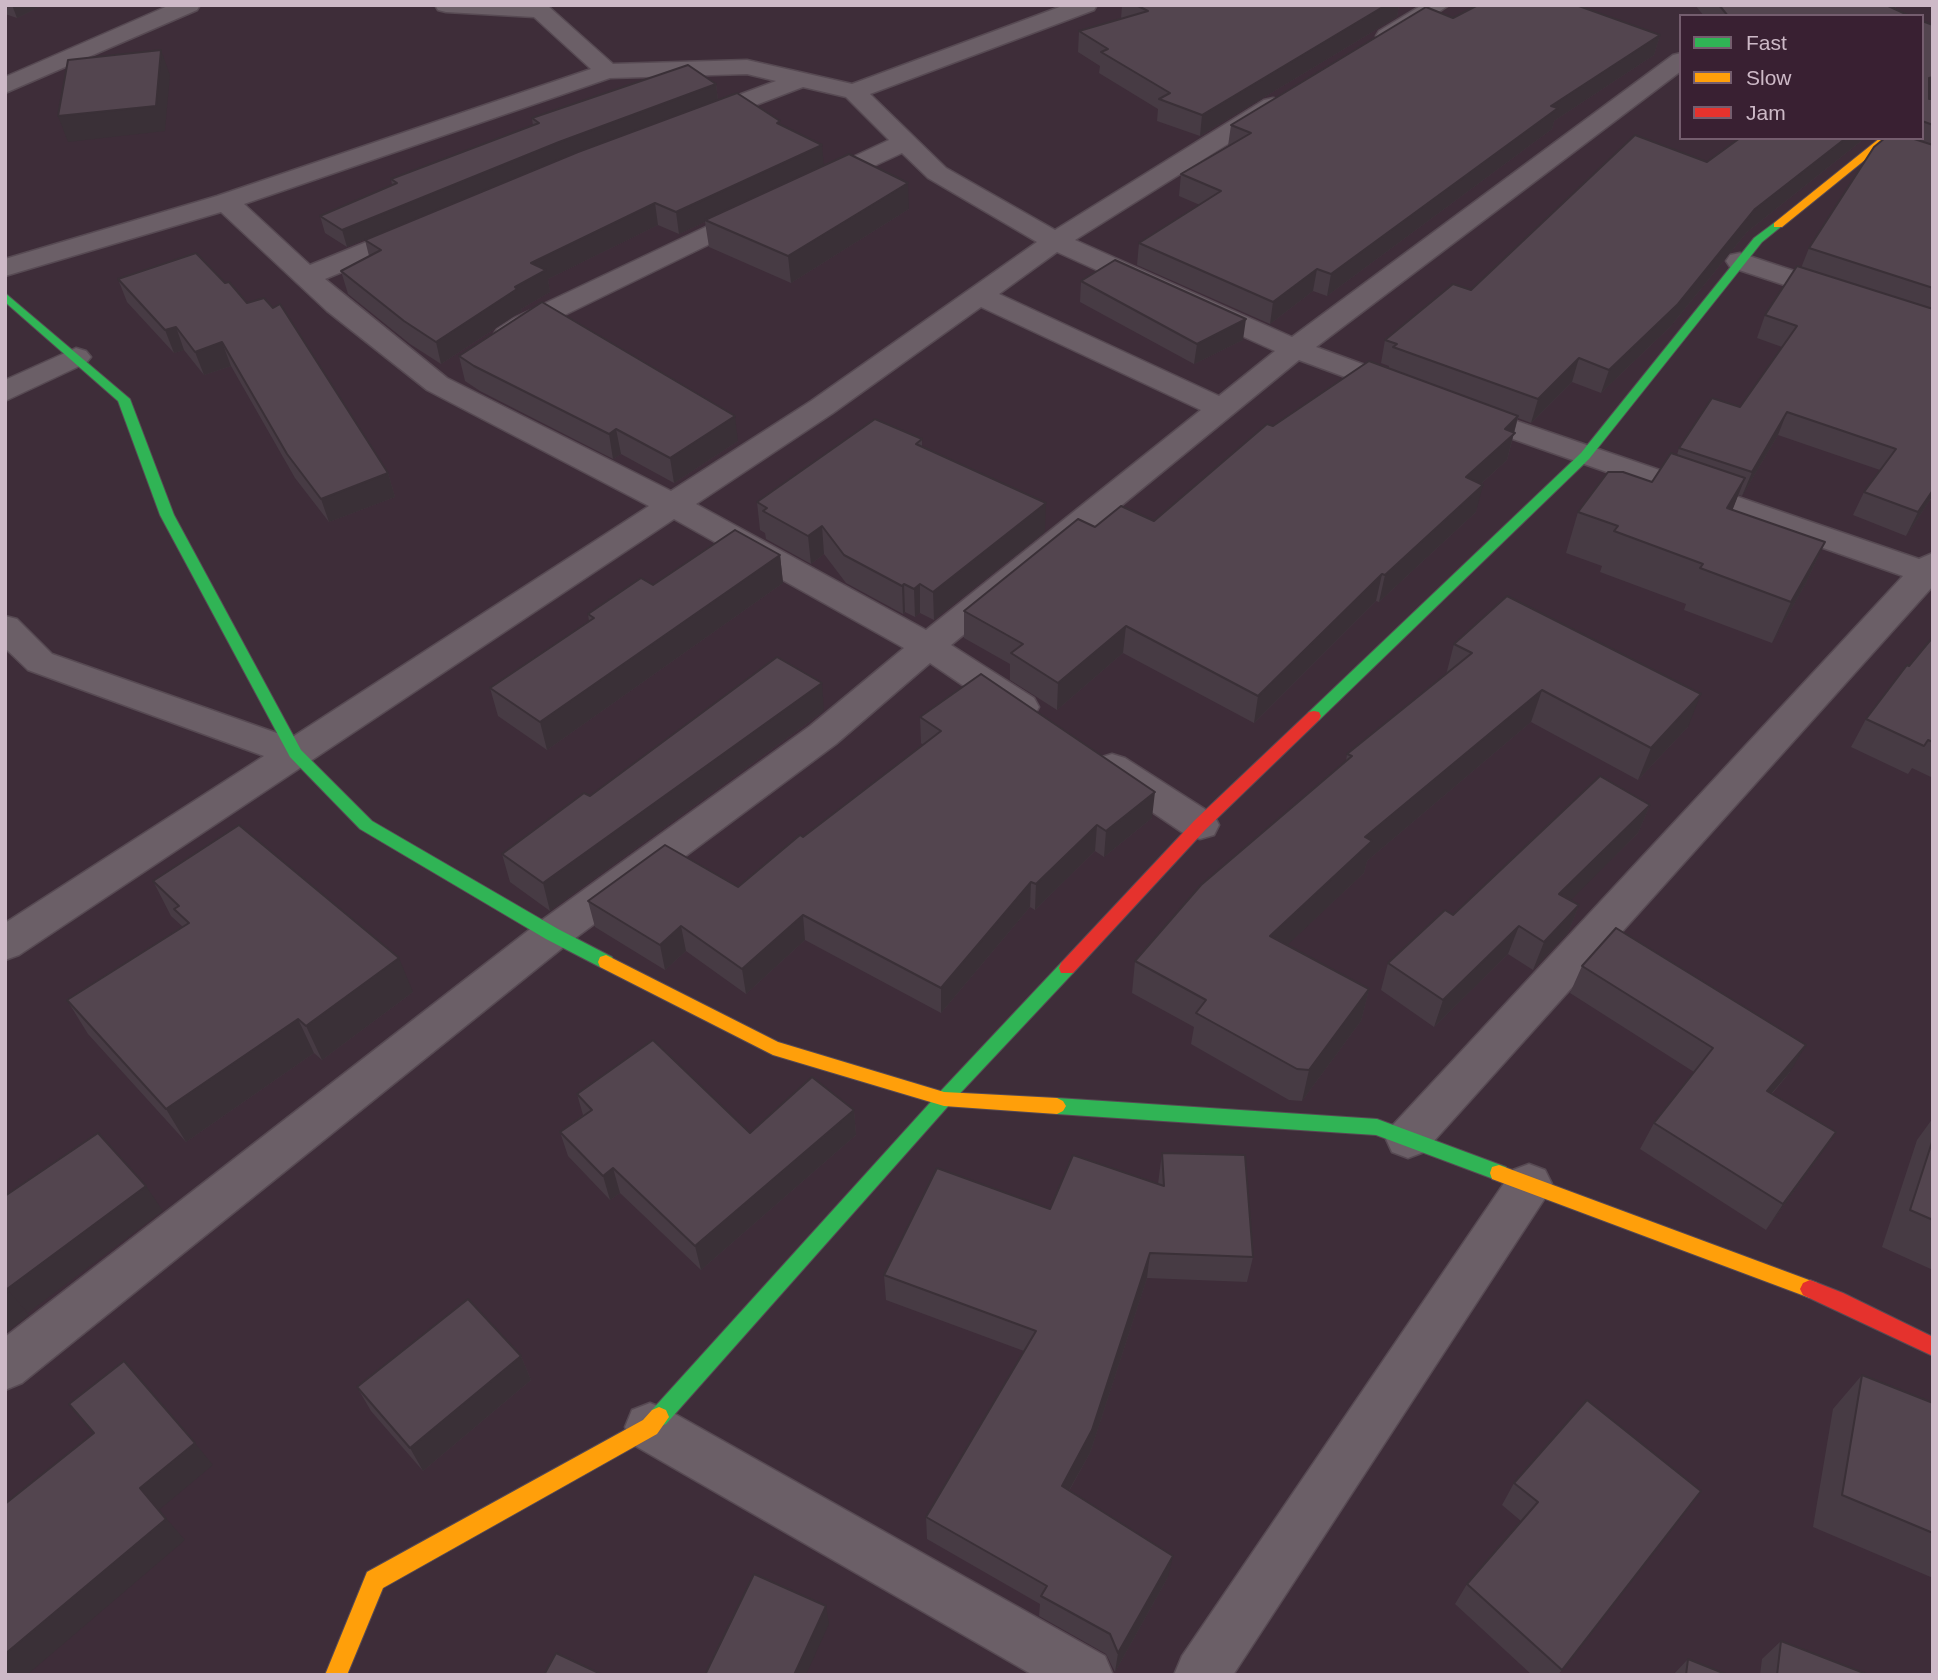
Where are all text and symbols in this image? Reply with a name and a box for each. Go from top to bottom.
legend [1679,14,1924,140]
text: Fast [1746,31,1787,54]
text: Slow [1746,66,1792,89]
text: Jam [1746,101,1786,124]

